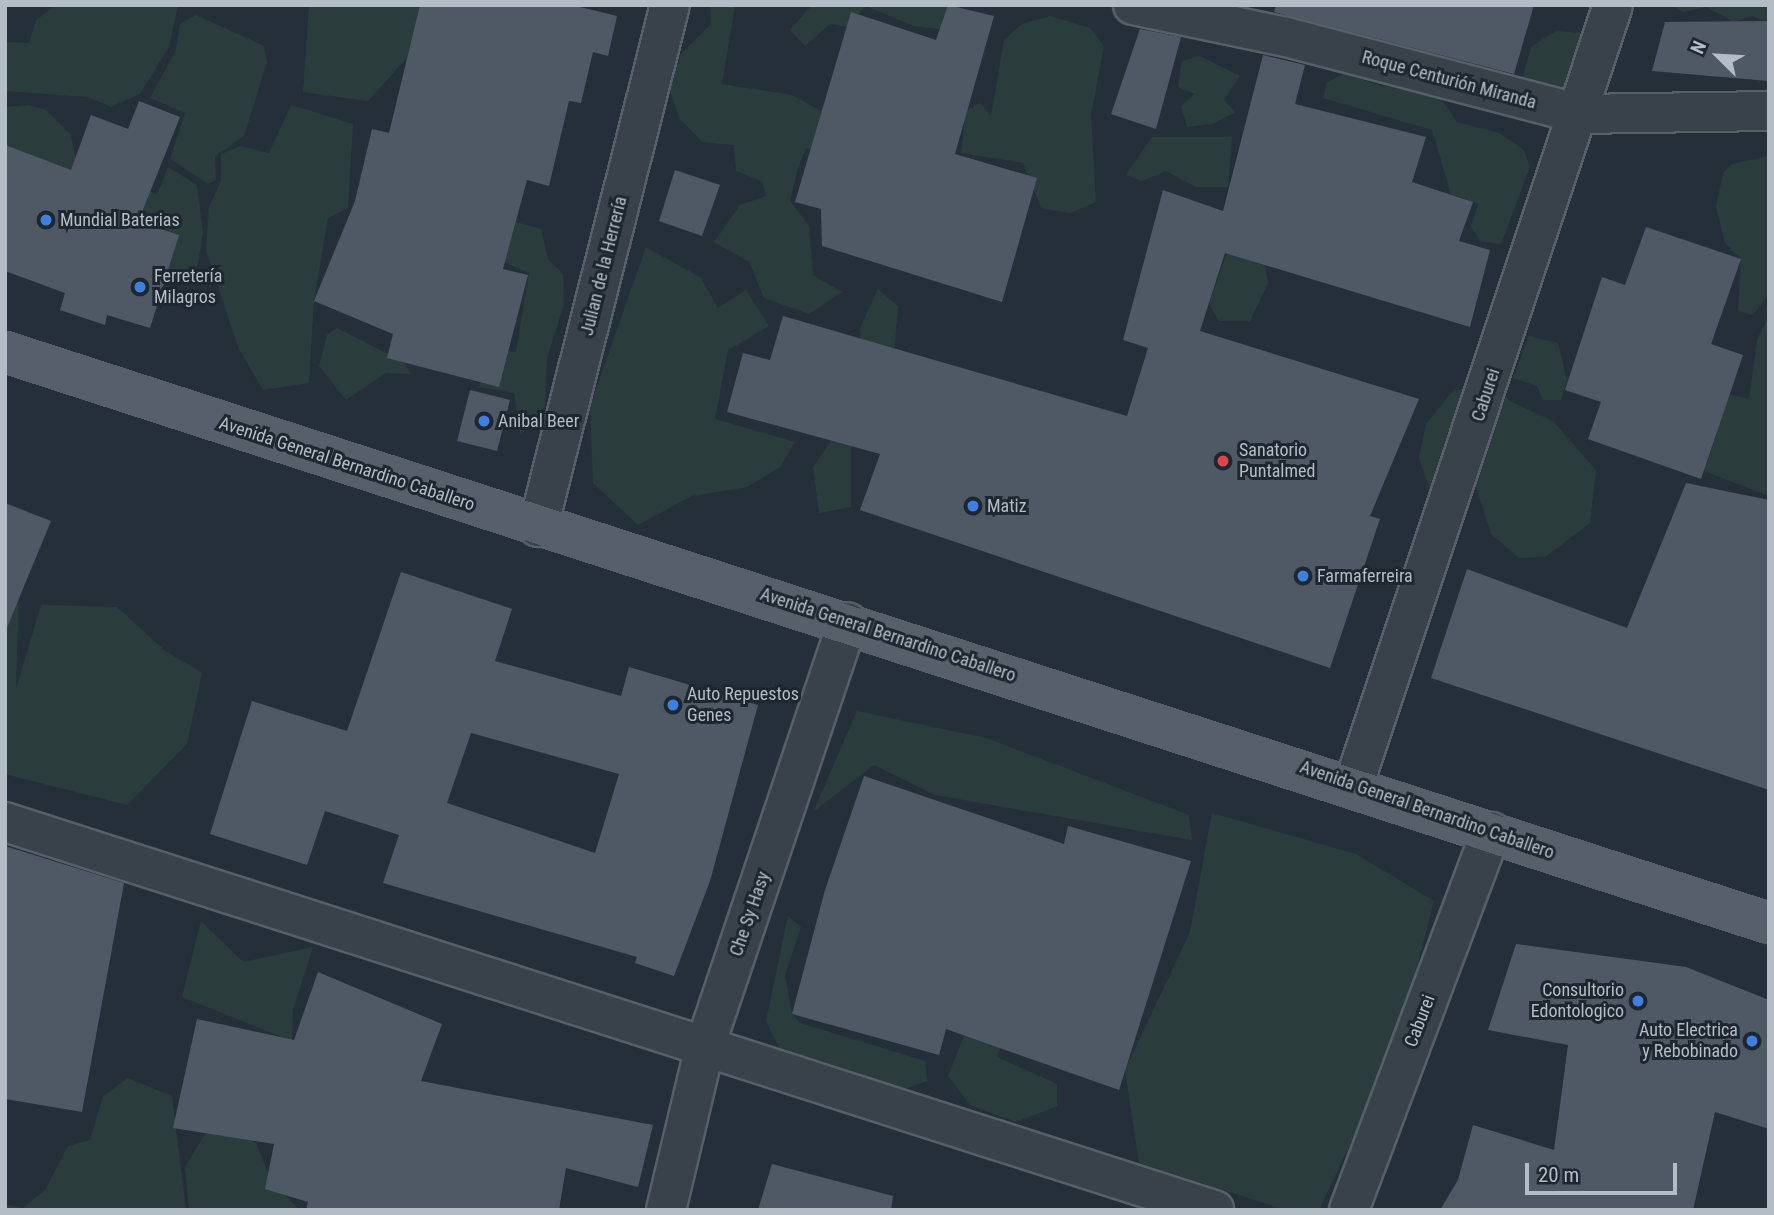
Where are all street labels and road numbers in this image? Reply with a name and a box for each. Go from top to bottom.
street label: Roque Centurión Miranda [1360,46,1538,114]
street label: Julian de la Herrería [576,194,632,338]
street label: Caburei [1467,366,1505,424]
street label: Avenida General Bernardino Caballero [216,412,478,516]
street label: Avenida General Bernardino Caballero [757,583,1019,687]
street label: Avenida General Bernardino Caballero [1297,756,1557,864]
street label: Che Sy Hasy [725,869,775,959]
street label: Caburei [1400,992,1440,1050]

